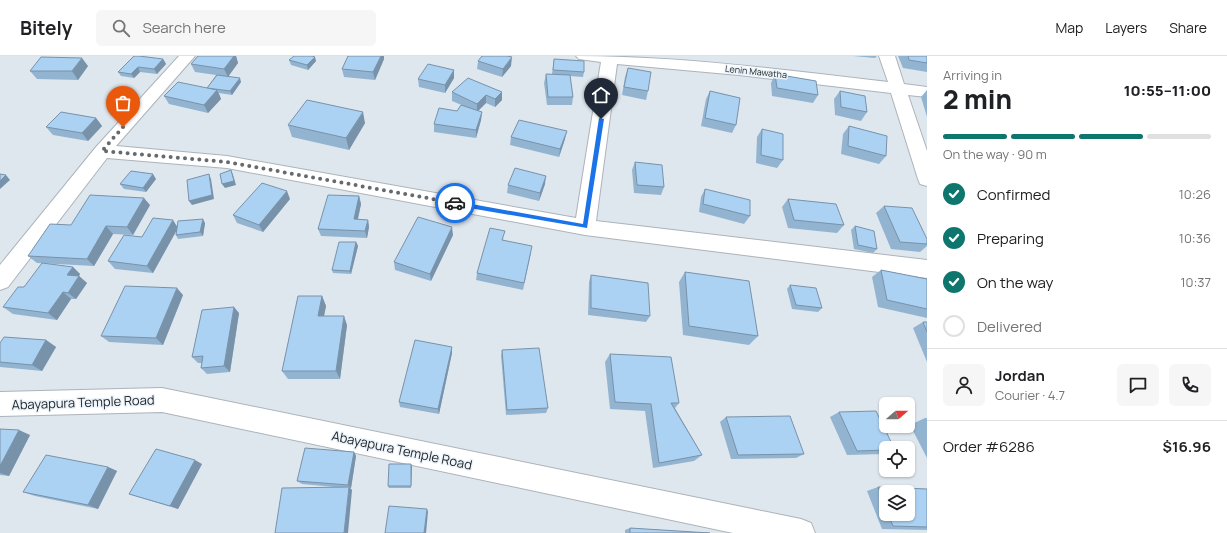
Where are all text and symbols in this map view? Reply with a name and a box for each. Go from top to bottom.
search box [96,10,376,46]
text: Bitely [20,15,72,41]
icon: search [110,17,132,39]
text: Search here [142,17,226,38]
text: Map [1055,18,1083,37]
text: Layers [1105,18,1147,37]
text: Share [1169,18,1207,37]
street label: Lenin Mawatha [724,62,788,81]
text: Arriving in [943,66,1002,84]
pin [584,78,618,119]
text: 10:55–11:00 [1124,80,1211,101]
text: 2 min [943,81,1012,117]
icon: home [590,84,612,106]
pin [106,86,140,127]
icon: bag [112,92,134,114]
text: On the way · 90 m [943,145,1047,163]
courier [435,183,475,223]
icon: check [943,183,965,205]
text: Confirmed [977,184,1050,205]
text: 10:26 [1179,185,1211,203]
icon: car [444,192,466,214]
icon: check [943,227,965,249]
text: Preparing [977,228,1044,249]
text: 10:36 [1179,229,1211,247]
icon: check [943,271,965,293]
text: On the way [977,272,1053,293]
text: 10:37 [1180,273,1211,291]
text: Delivered [977,316,1042,337]
button: person [943,364,985,406]
button: chat [1117,364,1159,406]
button: phone [1169,364,1211,406]
text: Jordan [995,365,1045,386]
text: Courier · 4.7 [995,386,1065,404]
street label: Abayapura Temple Road [11,391,155,413]
north arrow [879,397,915,433]
map controls [879,397,915,521]
street label: Abayapura Temple Road [330,426,474,474]
text: Order #6286 [943,436,1035,457]
text: $16.96 [1162,436,1211,457]
button: locate [879,441,915,477]
button: layers [879,485,915,521]

